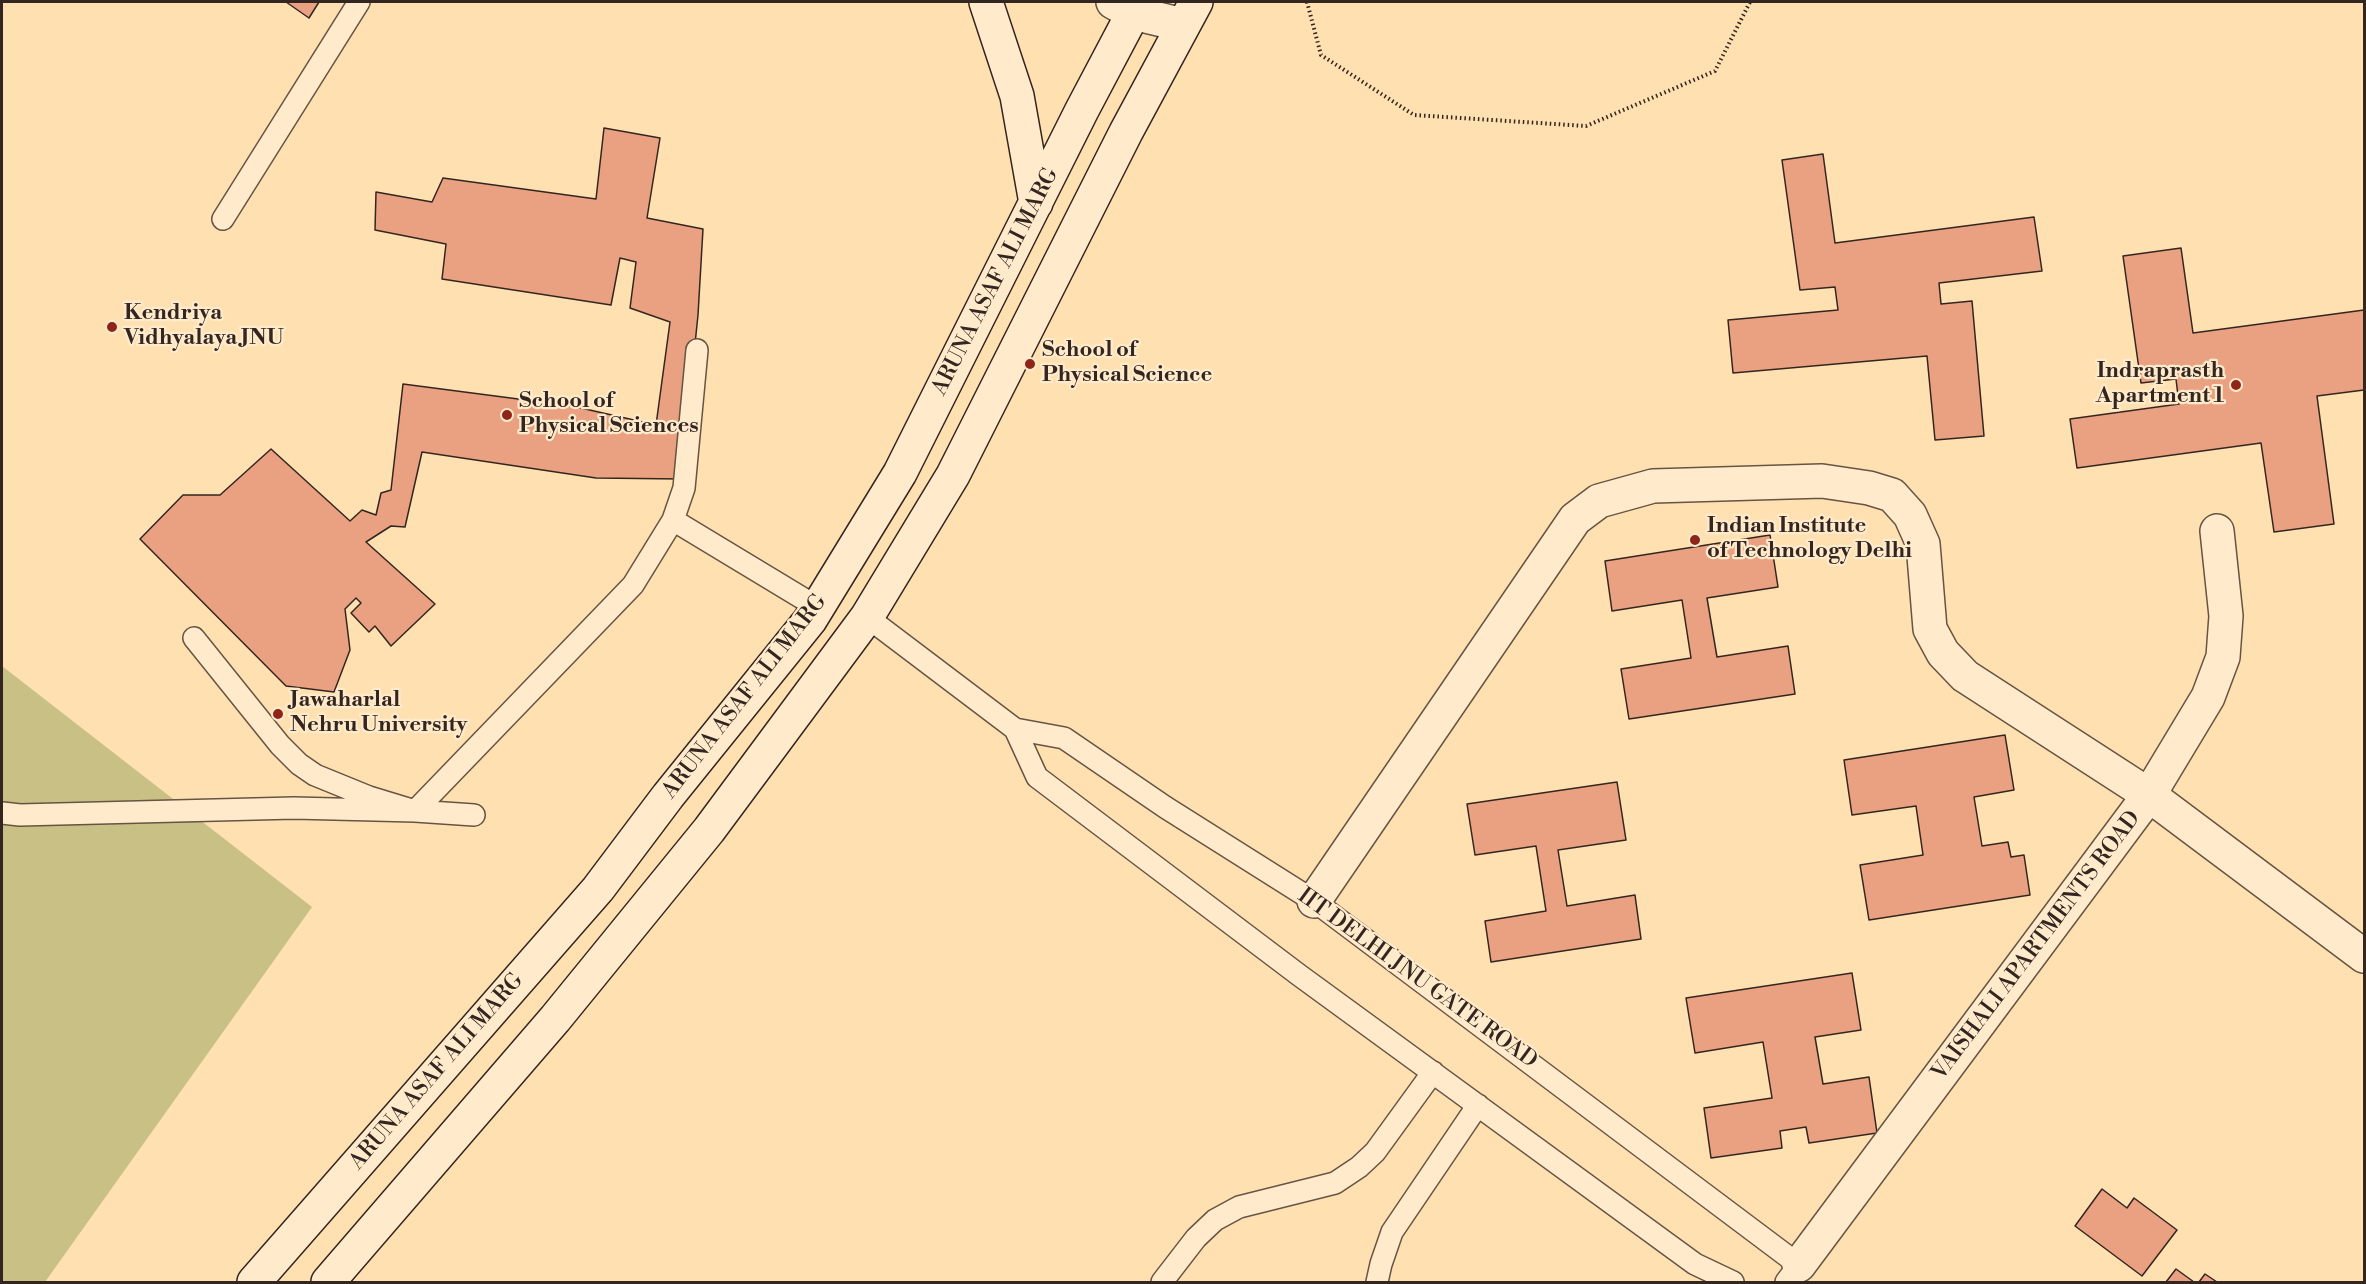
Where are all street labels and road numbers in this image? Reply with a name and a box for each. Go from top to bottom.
street label: ARUNA ASAF ALI MARG [927,164,1065,400]
street label: ARUNA ASAF ALI MARG [657,590,833,804]
street label: VAISHALI APARTMENTS ROAD [1927,806,2147,1086]
street label: IIT DELHI JNU GATE ROAD [1292,883,1542,1075]
street label: ARUNA ASAF ALI MARG [344,968,530,1176]

